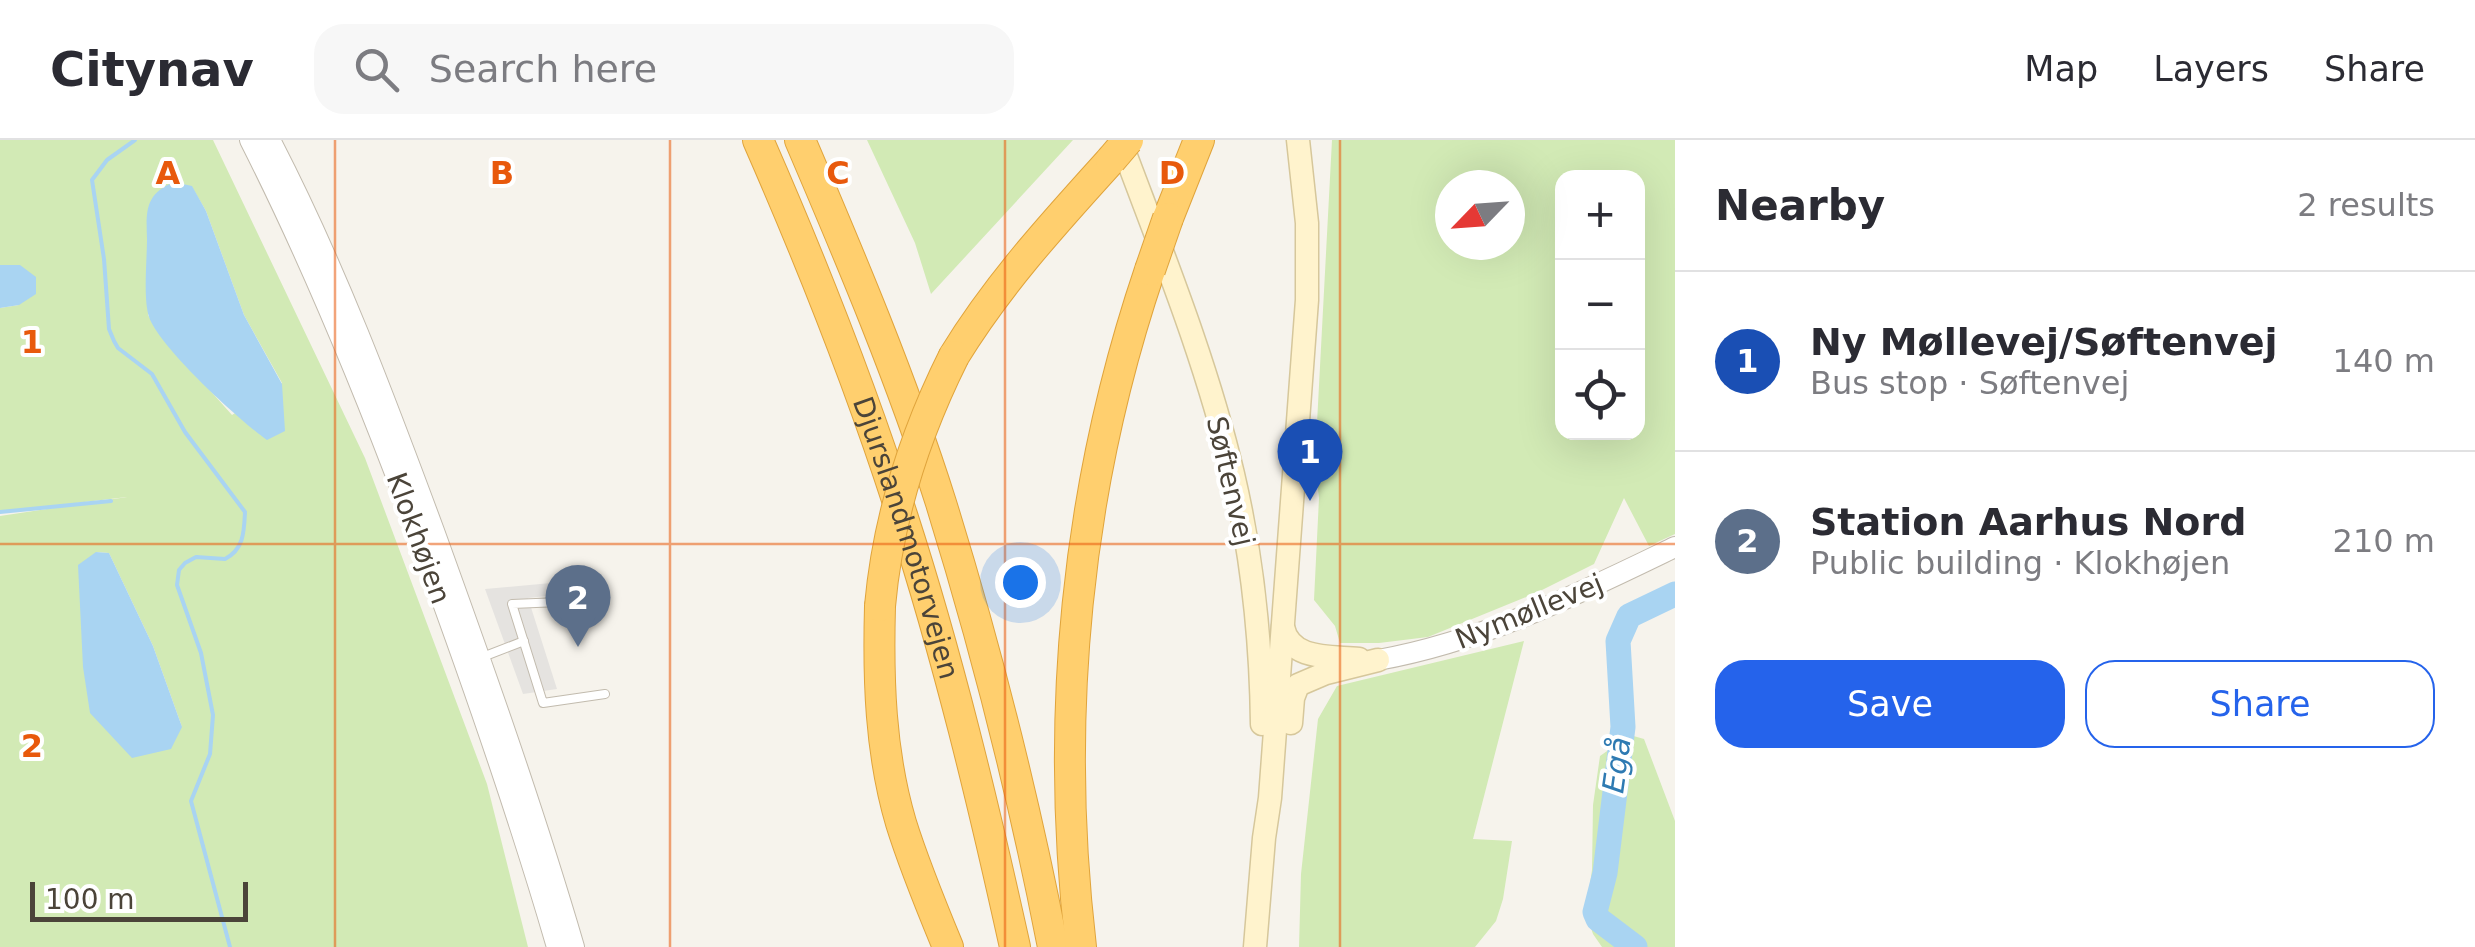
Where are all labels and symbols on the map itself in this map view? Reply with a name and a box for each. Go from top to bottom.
text: A [156,154,181,192]
text: B [490,154,514,192]
text: C [826,154,850,192]
text: D [1159,154,1185,192]
north arrow [1435,170,1525,260]
text: 1 [21,323,43,361]
street label: Djurslandmotorvejen [846,392,966,683]
street label: Søftenvej [1200,413,1261,549]
pin: 1 [1278,418,1342,501]
street label: Klokhøjen [380,468,457,608]
your location [995,557,1046,608]
pin: 2 [546,564,610,647]
street label: Nymøllevej [1451,567,1608,656]
text: 2 [21,727,43,765]
water label: Egå [1595,735,1638,795]
scale bar [30,877,248,922]

